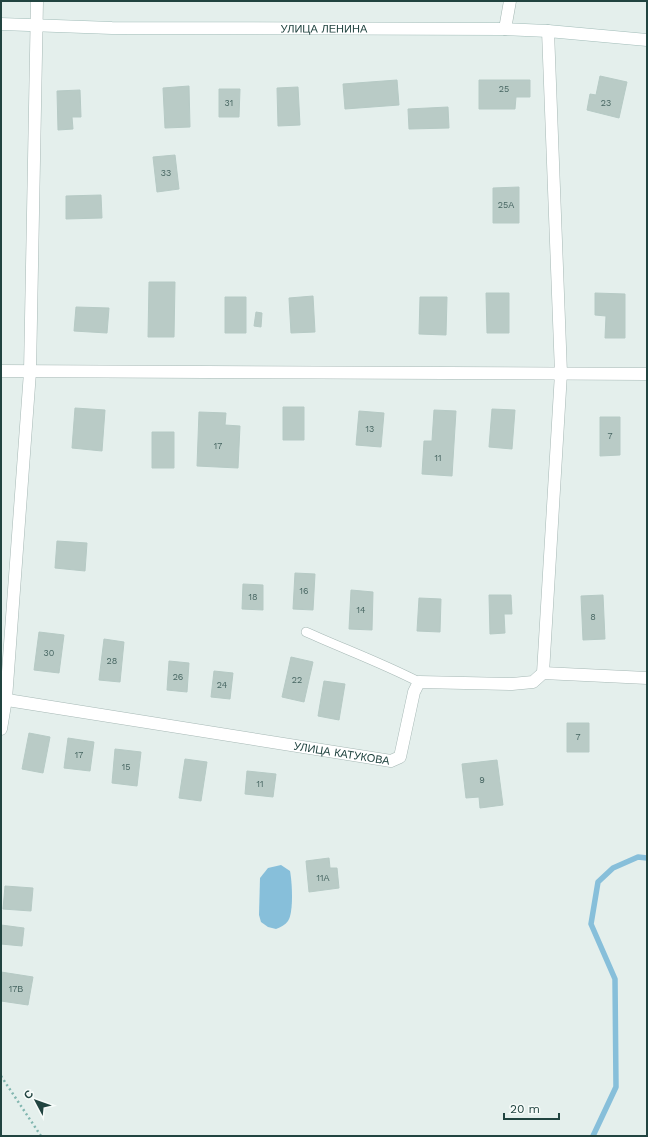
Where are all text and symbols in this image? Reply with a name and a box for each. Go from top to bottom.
street label: УЛИЦА ЛЕНИНА [281,22,368,36]
house number: 25 [499,84,509,94]
house number: 31 [225,98,233,108]
house number: 23 [601,98,611,108]
house number: 33 [161,168,171,178]
house number: 25А [498,200,514,210]
house number: 13 [366,424,374,434]
house number: 7 [607,431,613,441]
house number: 17 [214,441,222,451]
house number: 11 [434,453,442,463]
house number: 16 [300,586,308,596]
house number: 18 [248,592,258,602]
house number: 14 [356,605,366,615]
house number: 8 [590,612,596,622]
house number: 30 [44,648,55,658]
house number: 28 [107,656,117,666]
house number: 26 [173,672,183,682]
house number: 22 [292,675,302,685]
house number: 24 [217,680,228,690]
house number: 7 [575,732,581,742]
street label: УЛИЦА КАТУКОВА [293,740,391,768]
house number: 17 [75,750,83,760]
house number: 15 [122,762,130,772]
house number: 9 [479,775,485,785]
house number: 11 [256,779,264,789]
house number: 11А [316,873,330,883]
house number: 17В [9,984,23,994]
north arrow [16,1081,56,1121]
text: С [21,1087,36,1102]
scale bar [504,1095,559,1121]
text: 20 m [510,1102,540,1116]

